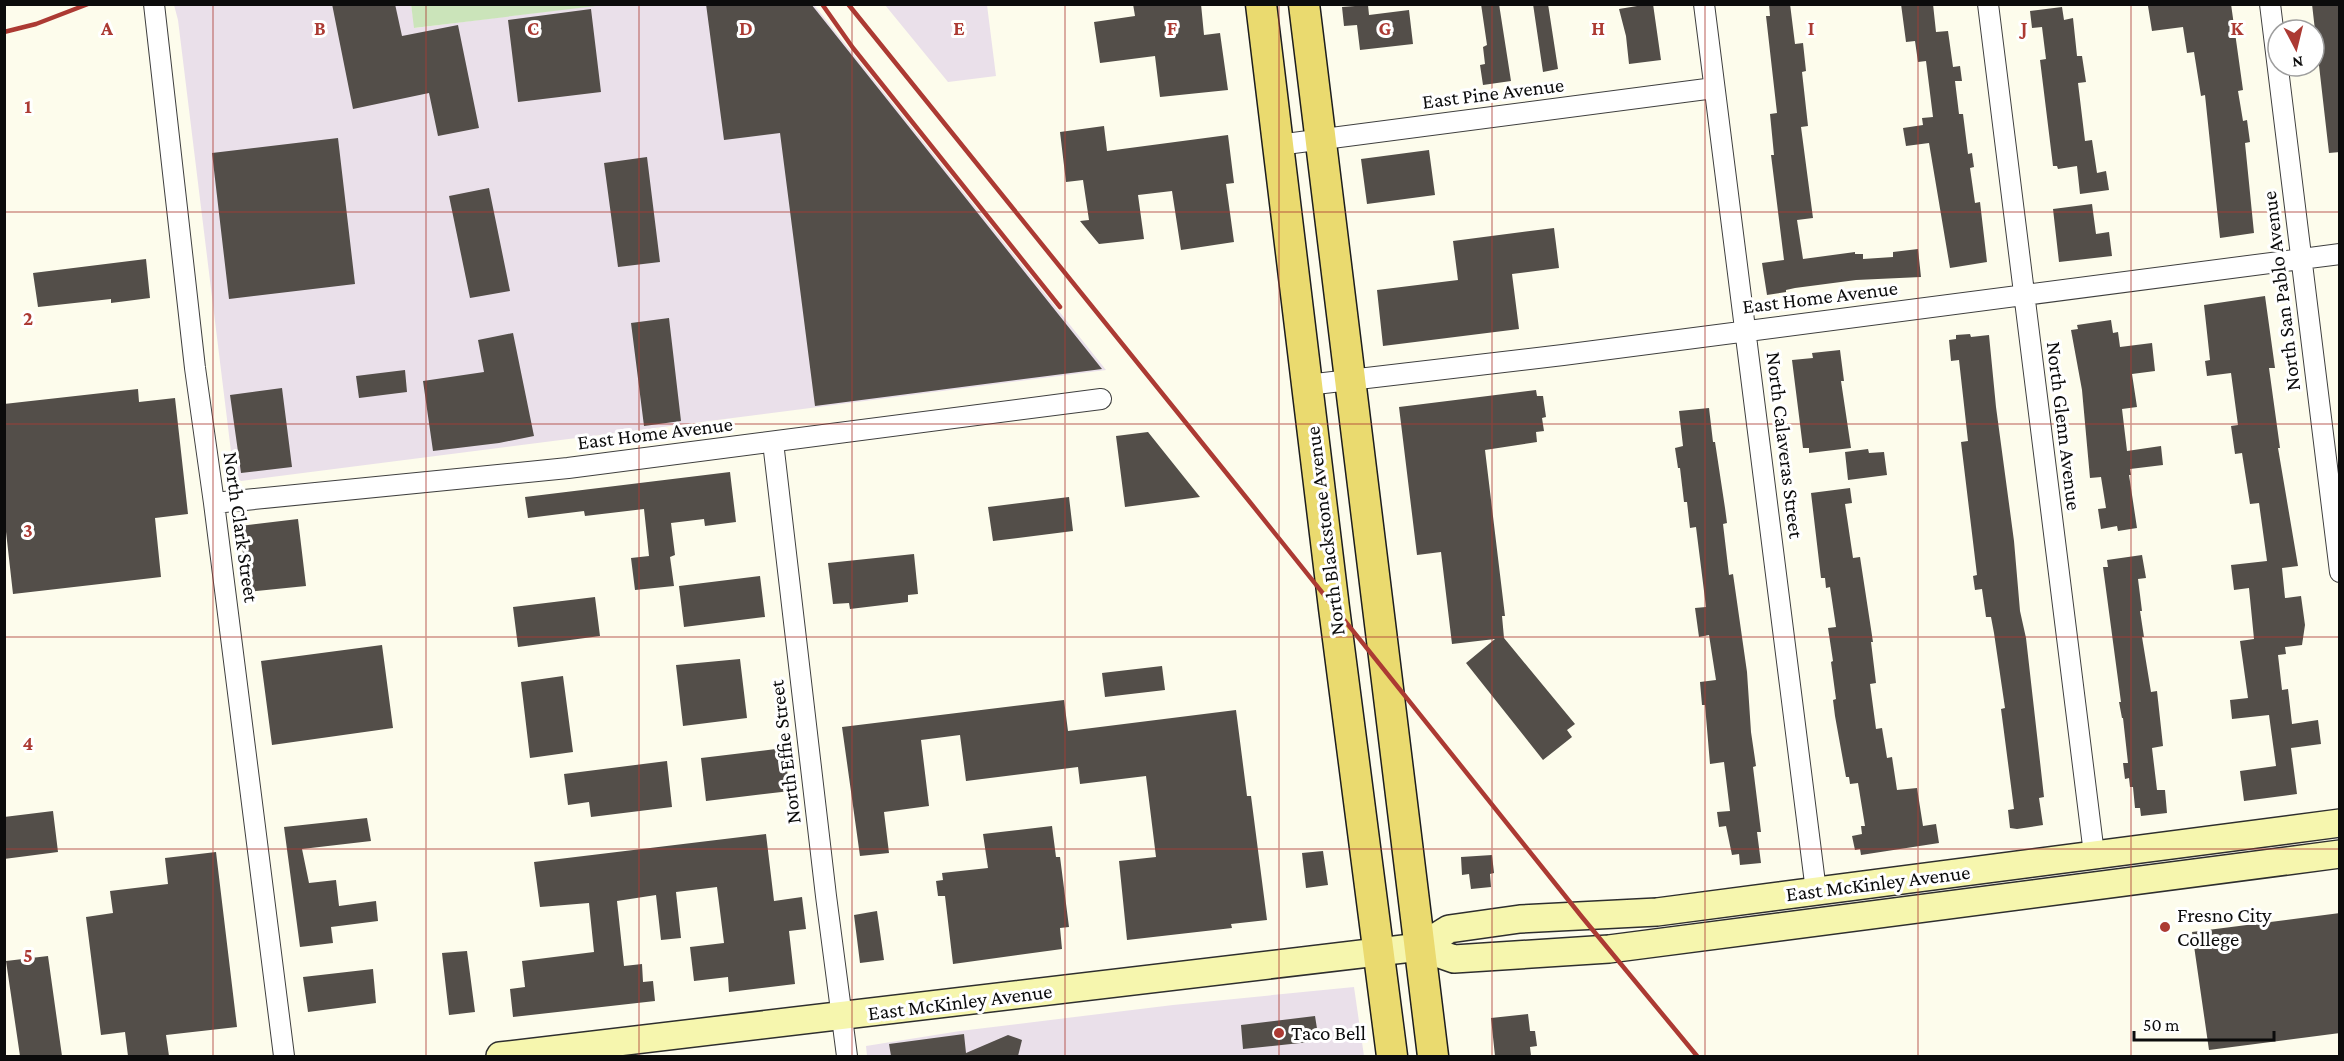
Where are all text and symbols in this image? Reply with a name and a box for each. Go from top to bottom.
text: A [100,17,114,39]
text: B [314,17,326,39]
text: C [527,17,539,39]
text: D [739,17,753,39]
text: E [953,17,965,39]
text: F [1167,17,1178,39]
text: G [1379,17,1392,39]
text: H [1591,17,1605,39]
text: I [1808,17,1815,39]
text: J [2019,17,2028,39]
text: K [2231,17,2245,39]
north arrow [2266,18,2326,78]
text: N [2291,53,2304,72]
street label: East Pine Avenue [1421,72,1565,114]
text: 1 [24,95,32,117]
street label: North San Pablo Avenue [2257,190,2305,392]
street label: East Home Avenue [1741,276,1899,318]
text: 2 [23,307,33,329]
street label: North Glenn Avenue [2042,340,2086,512]
street label: North Calaveras Street [1762,350,1808,541]
street label: East Home Avenue [576,412,734,454]
street label: North Blackstone Avenue [1300,425,1350,637]
street label: North Clark Street [219,450,264,605]
text: 3 [23,519,33,541]
street label: North Effie Street [764,678,806,825]
text: 4 [23,732,34,754]
street label: East McKinley Avenue [1785,860,1971,906]
place label: Fresno City College [2177,903,2272,951]
marker: Fresno City College [2158,920,2172,934]
text: 5 [23,944,33,966]
street label: East McKinley Avenue [867,979,1053,1025]
scale bar [2134,1004,2274,1042]
text: 50 m [2143,1015,2180,1035]
place label: Taco Bell [1291,1021,1366,1045]
marker: Taco Bell [1272,1026,1286,1040]

